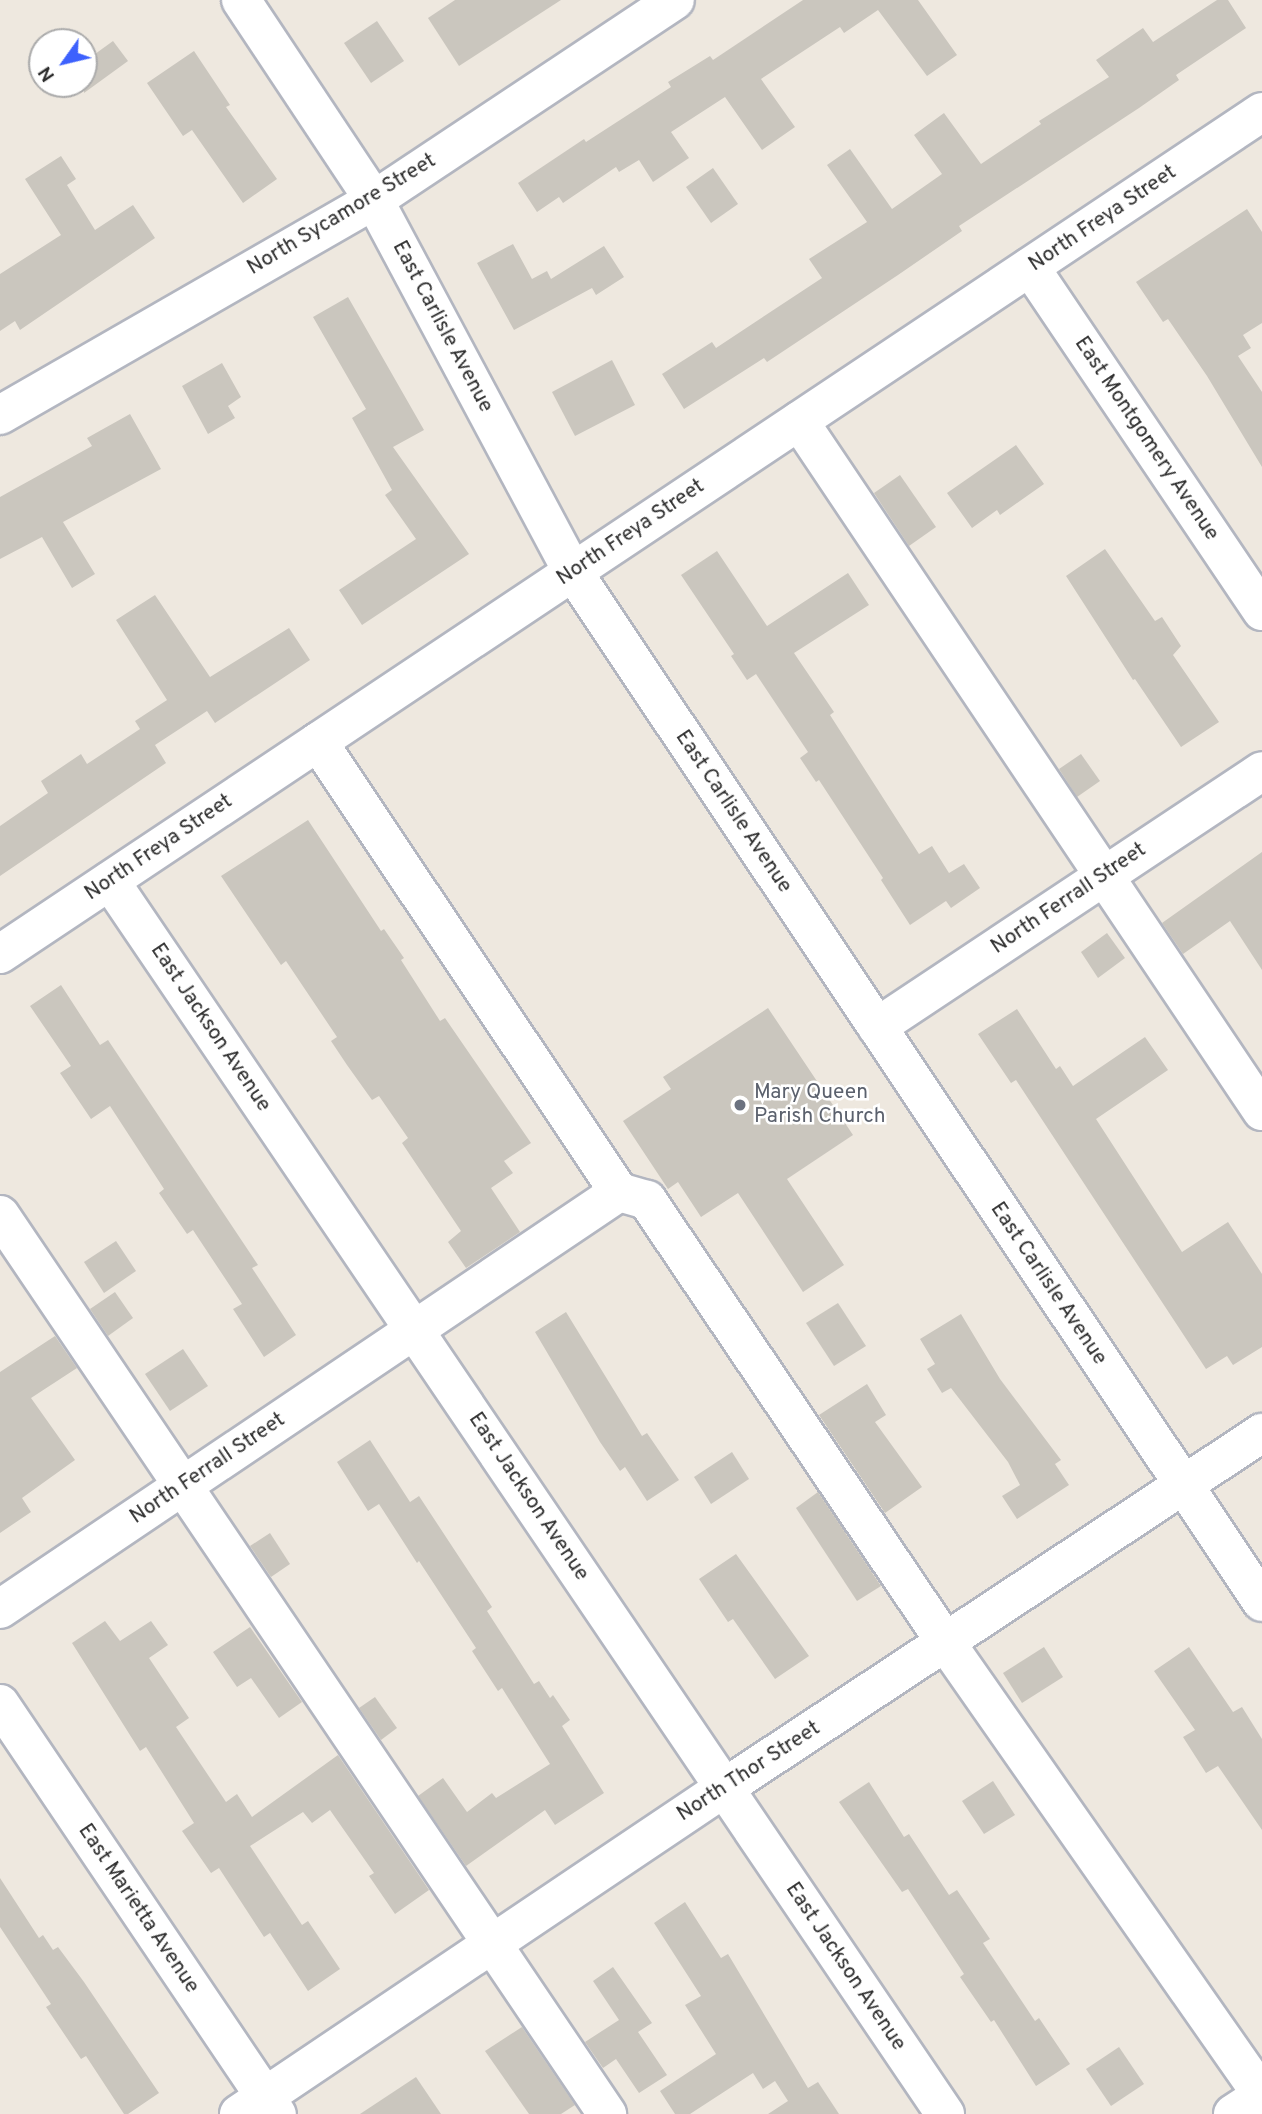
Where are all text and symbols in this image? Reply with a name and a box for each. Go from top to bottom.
north arrow [28,28,98,98]
text: N [33,61,61,86]
street label: North Sycamore Street [243,149,441,281]
street label: North Freya Street [1024,160,1182,278]
street label: East Carlisle Avenue [386,236,498,418]
street label: East Montgomery Avenue [1068,332,1224,546]
street label: North Freya Street [552,474,710,592]
street label: East Carlisle Avenue [669,726,797,898]
street label: North Freya Street [80,789,238,907]
street label: North Ferrall Street [987,838,1151,960]
street label: East Jackson Avenue [144,939,276,1117]
place label: Mary Queen Parish Church [754,1080,885,1130]
marker: Mary Queen Parish Church [732,1097,748,1113]
street label: East Carlisle Avenue [984,1198,1112,1370]
street label: North Ferrall Street [126,1408,290,1530]
street label: East Jackson Avenue [462,1408,594,1586]
street label: North Thor Street [672,1716,826,1828]
street label: East Marietta Avenue [72,1819,204,1999]
street label: East Jackson Avenue [779,1878,911,2056]

